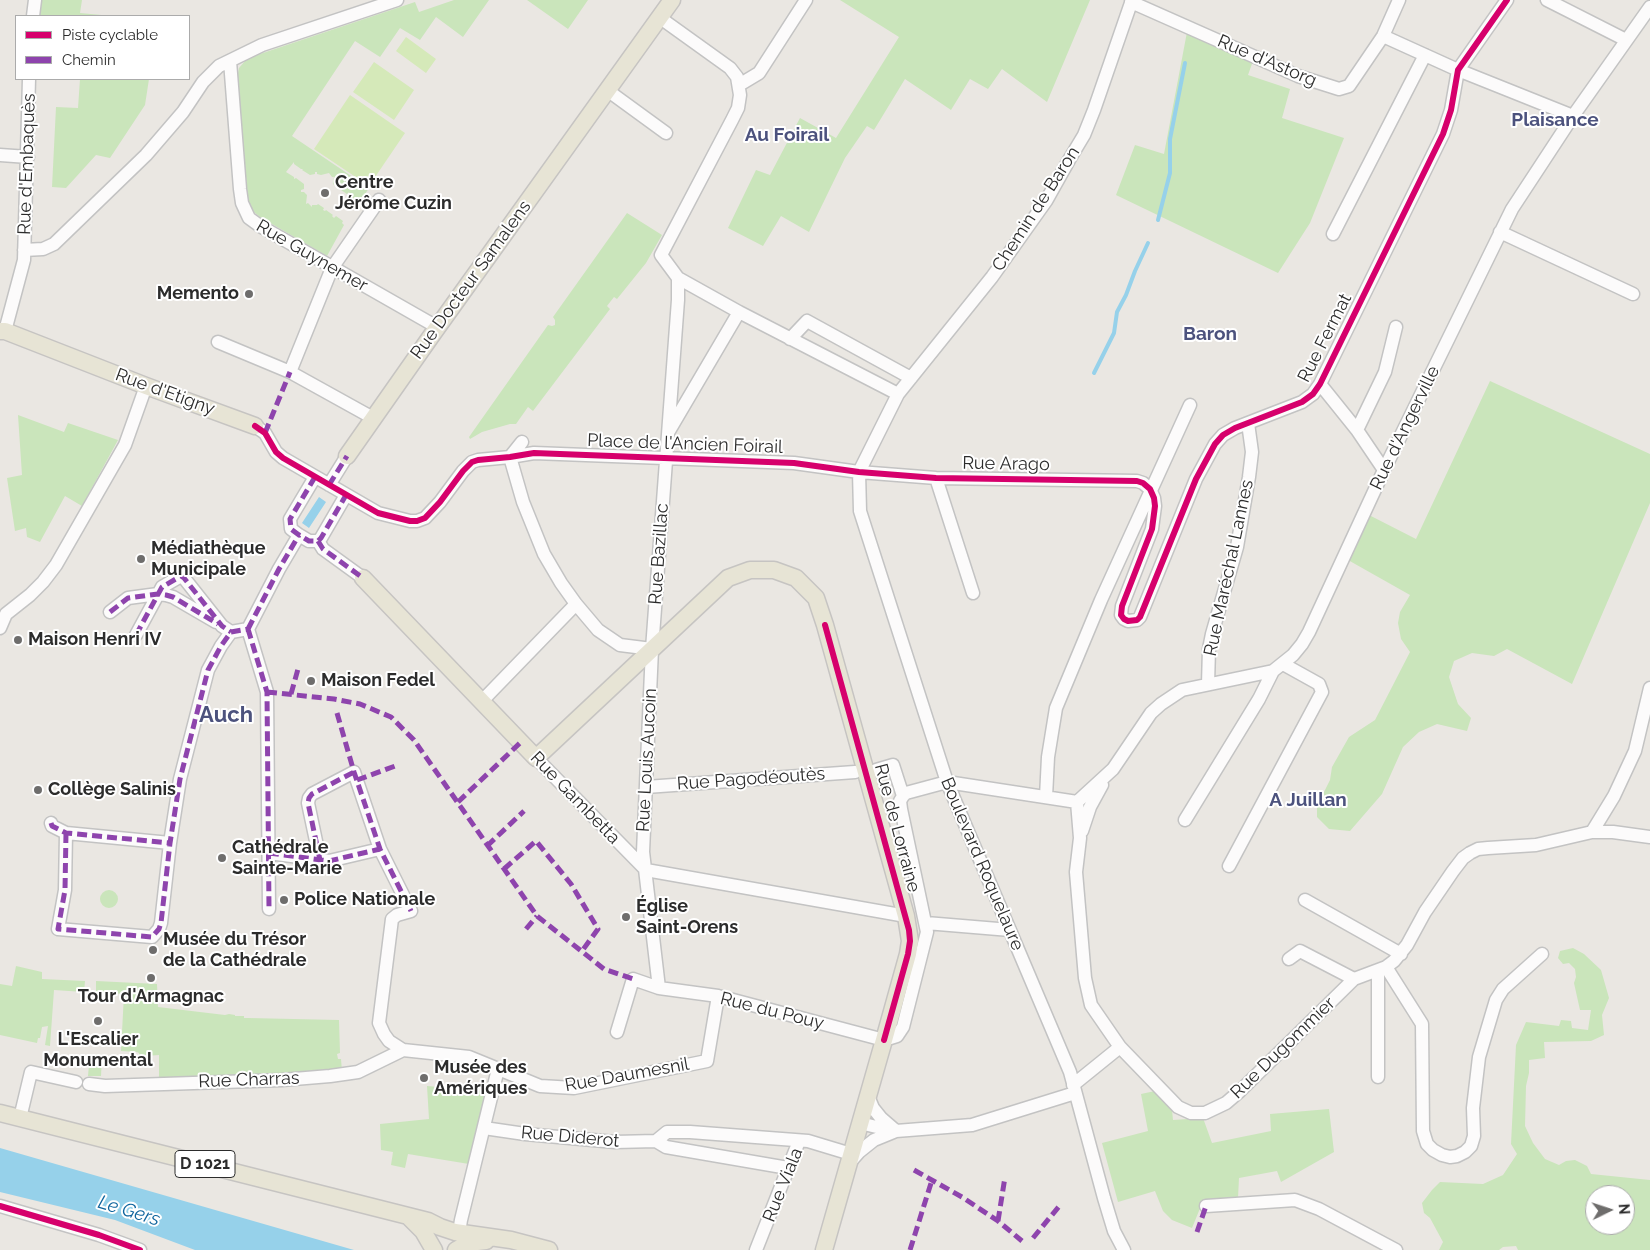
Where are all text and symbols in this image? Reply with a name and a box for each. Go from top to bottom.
legend [15,15,190,80]
text: Piste cyclable [62,26,158,44]
street label: Rue d'Astorg [1214,30,1320,92]
text: Chemin [62,51,116,69]
street label: Rue d'Embaquès [14,93,40,235]
district label: Plaisance [1511,109,1599,131]
district label: Au Foirail [745,124,829,146]
street label: Chemin de Baron [988,143,1084,275]
place label: Centre Jérôme Cuzin [335,172,452,214]
marker: Centre Jérôme Cuzin [319,187,331,199]
street label: Rue Docteur Samalens [406,197,536,363]
street label: Rue Guynemer [252,215,372,297]
place label: Memento [157,283,239,305]
marker: Memento [243,288,255,300]
street label: Rue Fermat [1293,290,1357,386]
district label: Baron [1183,323,1237,345]
street label: Rue d'Angerville [1366,362,1444,494]
street label: Rue d'Etigny [112,364,218,420]
street label: Place de l'Ancien Foirail [587,430,783,458]
street label: Rue Arago [962,452,1050,476]
street label: Rue Maréchal Lannes [1200,478,1258,658]
street label: Rue Bazillac [645,503,673,605]
place label: Médiathèque Municipale [151,538,266,580]
marker: Médiathèque Municipale [135,553,147,565]
place label: Maison Henri IV [28,629,161,651]
marker: Maison Henri IV [12,634,24,646]
place label: Maison Fedel [321,670,435,692]
marker: Maison Fedel [305,675,317,687]
street label: Rue Louis Aucoin [632,688,662,832]
district label: Auch [199,702,253,728]
street label: Rue Gambetta [525,747,625,849]
street label: Rue de Lorraine [869,761,925,895]
street label: Rue Pagodéoutès [676,763,826,795]
street label: Boulevard Roquelaure [936,774,1028,954]
place label: Collège Salinis [48,779,176,801]
marker: Collège Salinis [32,784,44,796]
district label: A Juillan [1269,789,1347,811]
place label: Cathédrale Sainte-Marie [232,837,342,880]
marker: Cathédrale Sainte-Marie [216,852,228,864]
place label: Police Nationale [294,889,435,911]
marker: Police Nationale [278,894,290,906]
place label: Église Saint-Orens [636,896,738,939]
marker: Église Saint-Orens [620,911,632,923]
place label: Musée du Trésor de la Cathédrale [163,929,307,972]
marker: Musée du Trésor de la Cathédrale [147,944,159,956]
marker: Tour d'Armagnac [145,972,157,984]
place label: Tour d'Armagnac [78,986,224,1008]
street label: Rue du Pouy [718,988,826,1034]
street label: Rue Dugommier [1226,993,1340,1103]
marker: L'Escalier Monumental [92,1015,104,1027]
place label: L'Escalier Monumental [43,1029,153,1072]
street label: Rue Daumesnil [563,1053,691,1097]
place label: Musée des Amériques [434,1057,527,1100]
street label: Rue Charras [198,1067,300,1093]
marker: Musée des Amériques [418,1072,430,1084]
street label: Rue Diderot [520,1122,620,1152]
street label: Rue Viala [758,1145,808,1225]
road number: D 1021 [175,1150,235,1178]
north arrow [1585,1185,1635,1235]
water label: Le Gers [95,1191,163,1231]
text: N [1616,1203,1632,1215]

